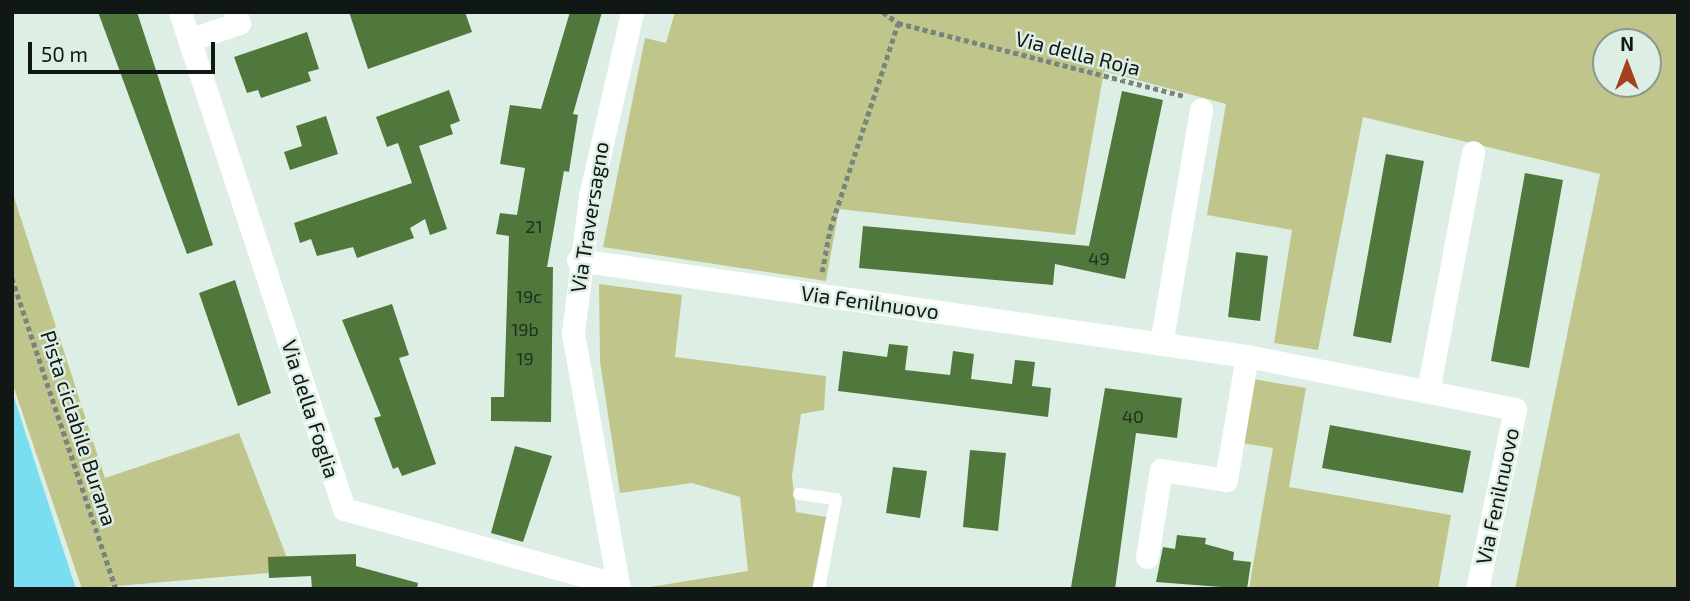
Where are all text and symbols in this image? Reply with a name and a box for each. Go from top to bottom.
street label: Via della Roja [1013,25,1143,81]
scale bar [32,28,219,72]
north arrow [1592,28,1662,98]
text: N [1620,32,1634,55]
text: 50 m [41,41,88,66]
street label: Via Traversagno [565,139,613,295]
house number: 21 [525,215,543,237]
house number: 49 [1088,247,1110,269]
street label: Via Fenilnuovo [799,280,941,324]
house number: 19c [516,285,542,307]
house number: 19b [511,318,539,340]
street label: Pista ciclabile Burana [35,327,123,529]
street label: Via della Foglia [277,337,345,481]
house number: 19 [516,347,534,369]
house number: 40 [1122,405,1144,427]
street label: Via Fenilnuovo [1470,425,1524,567]

